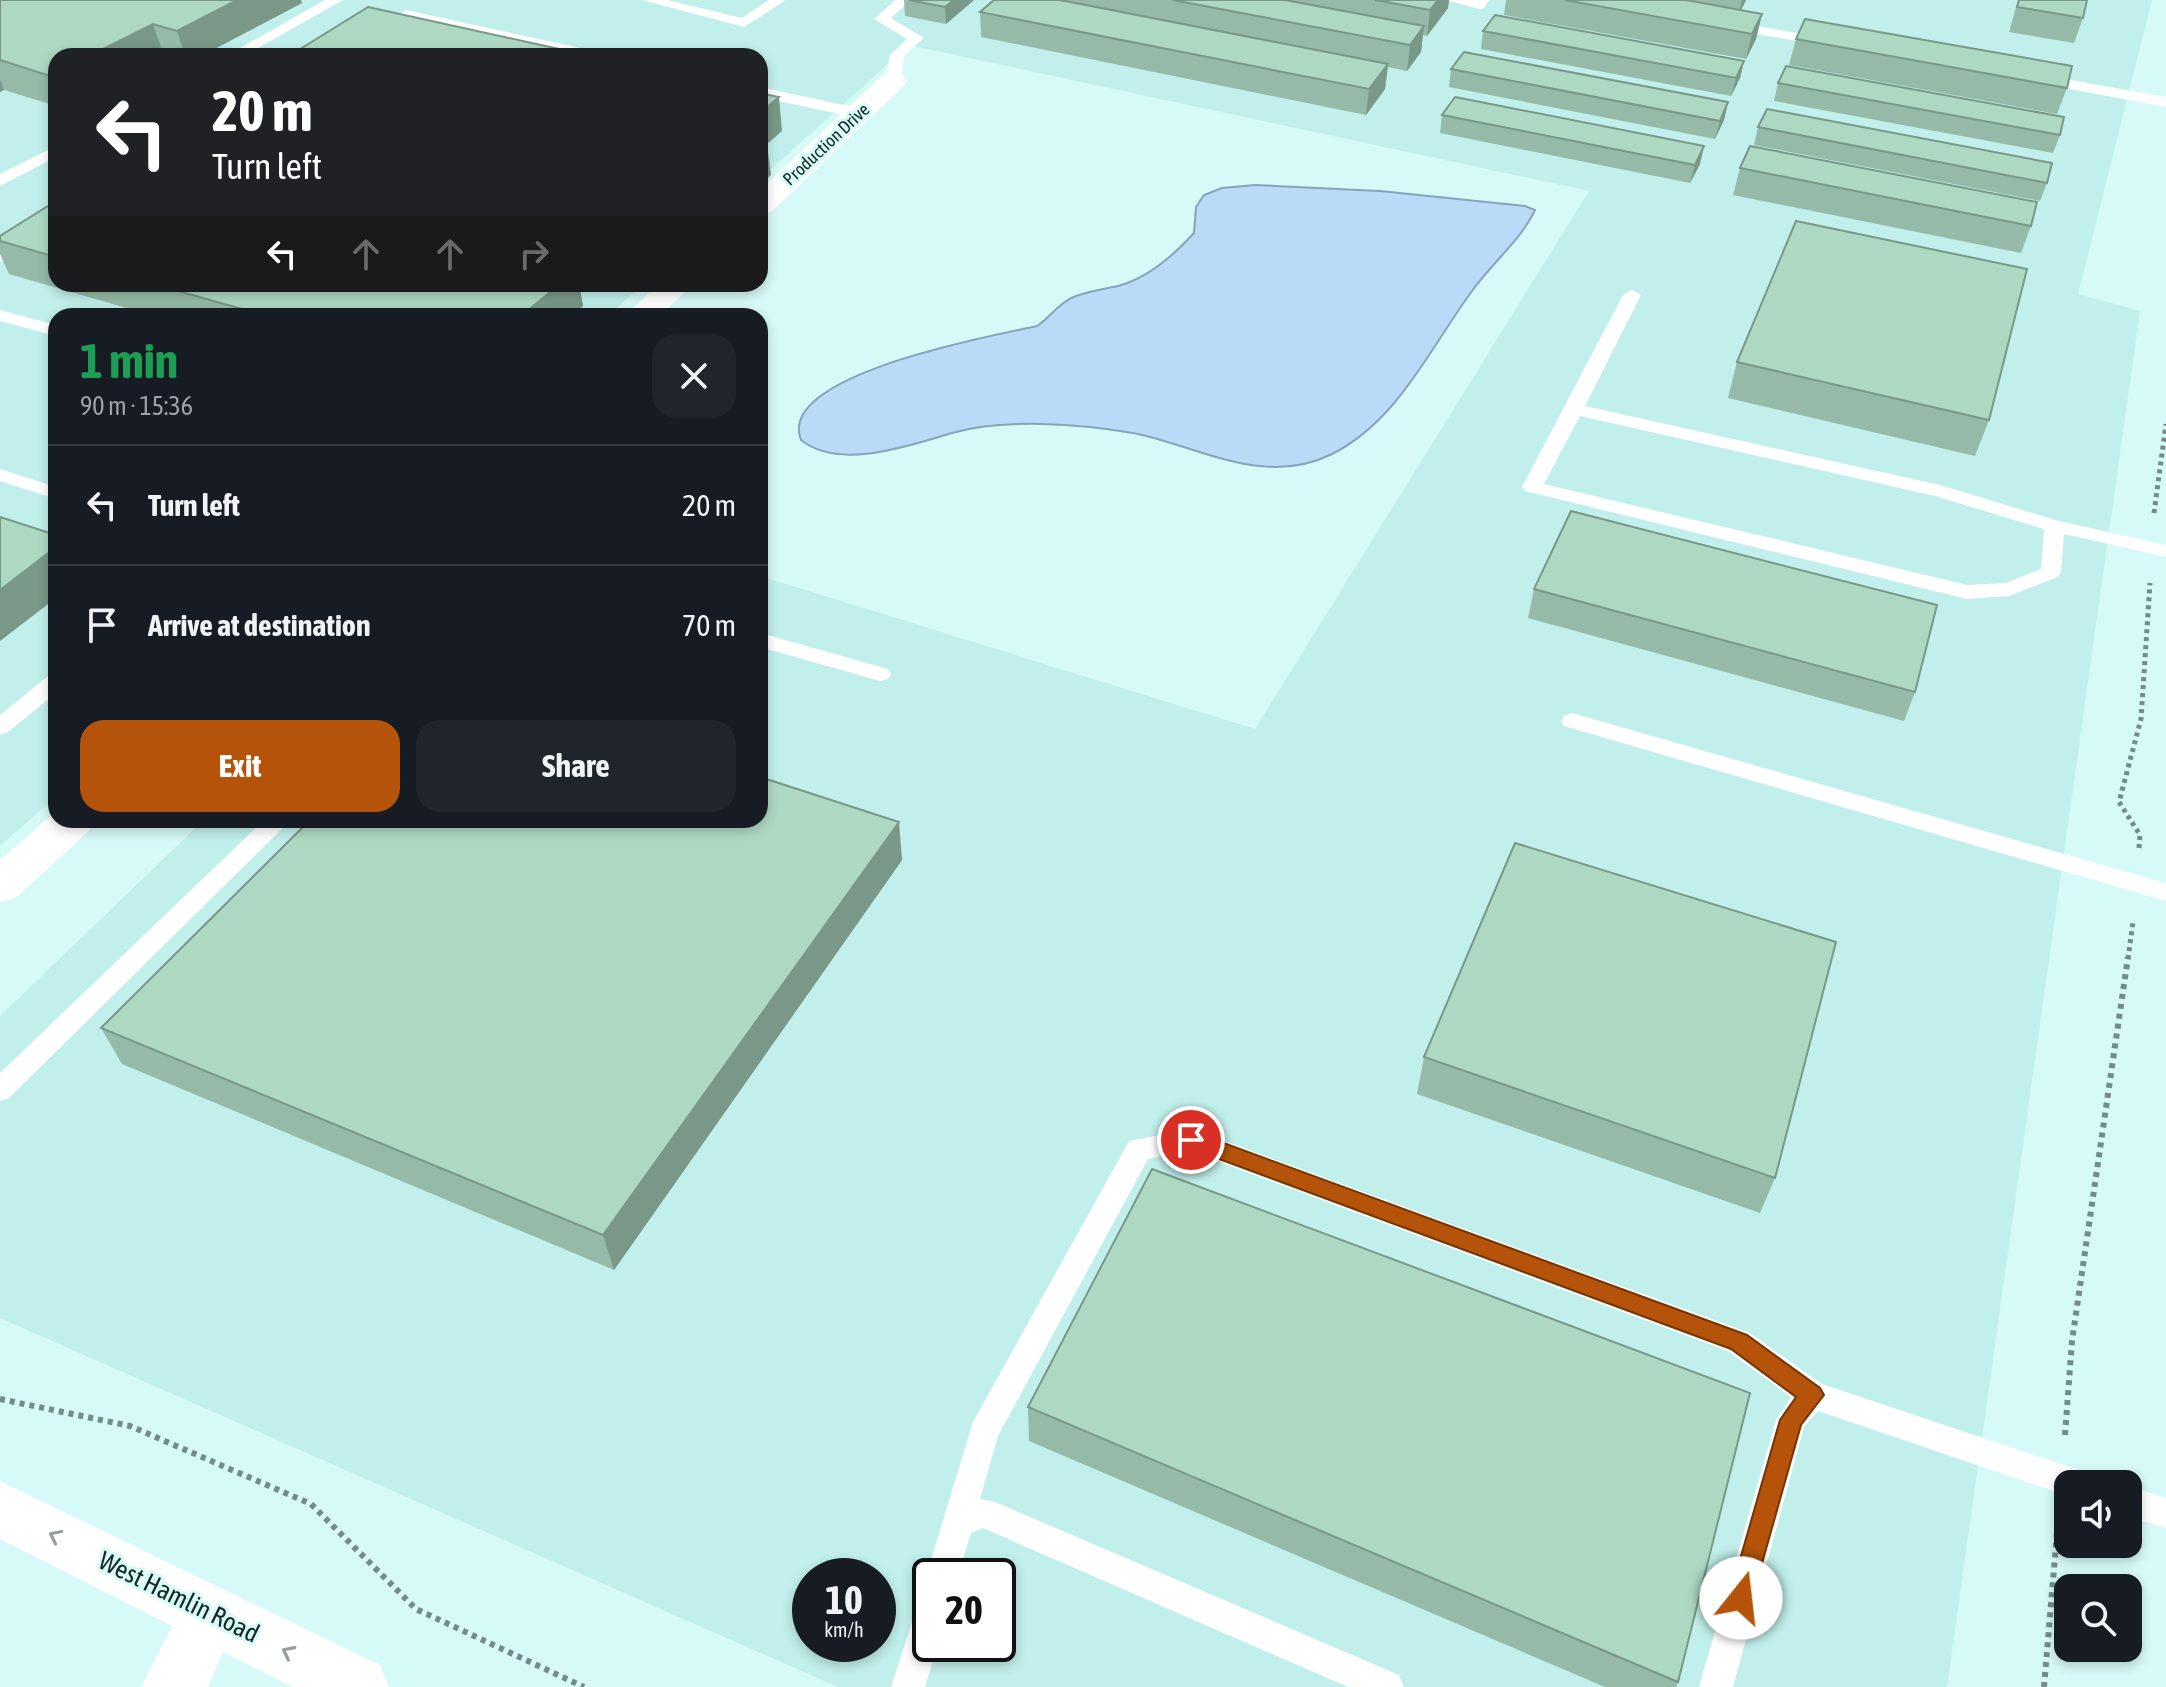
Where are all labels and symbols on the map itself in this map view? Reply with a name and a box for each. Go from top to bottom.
street label: Production Drive [778,99,874,189]
pin [1157,1106,1225,1174]
one-way arrow [49,1530,64,1546]
street label: West Hamlin Road [94,1545,264,1649]
position arrow [1699,1556,1783,1640]
speed limit sign: 20 [912,1558,1016,1662]
one-way arrow [281,1646,296,1662]

